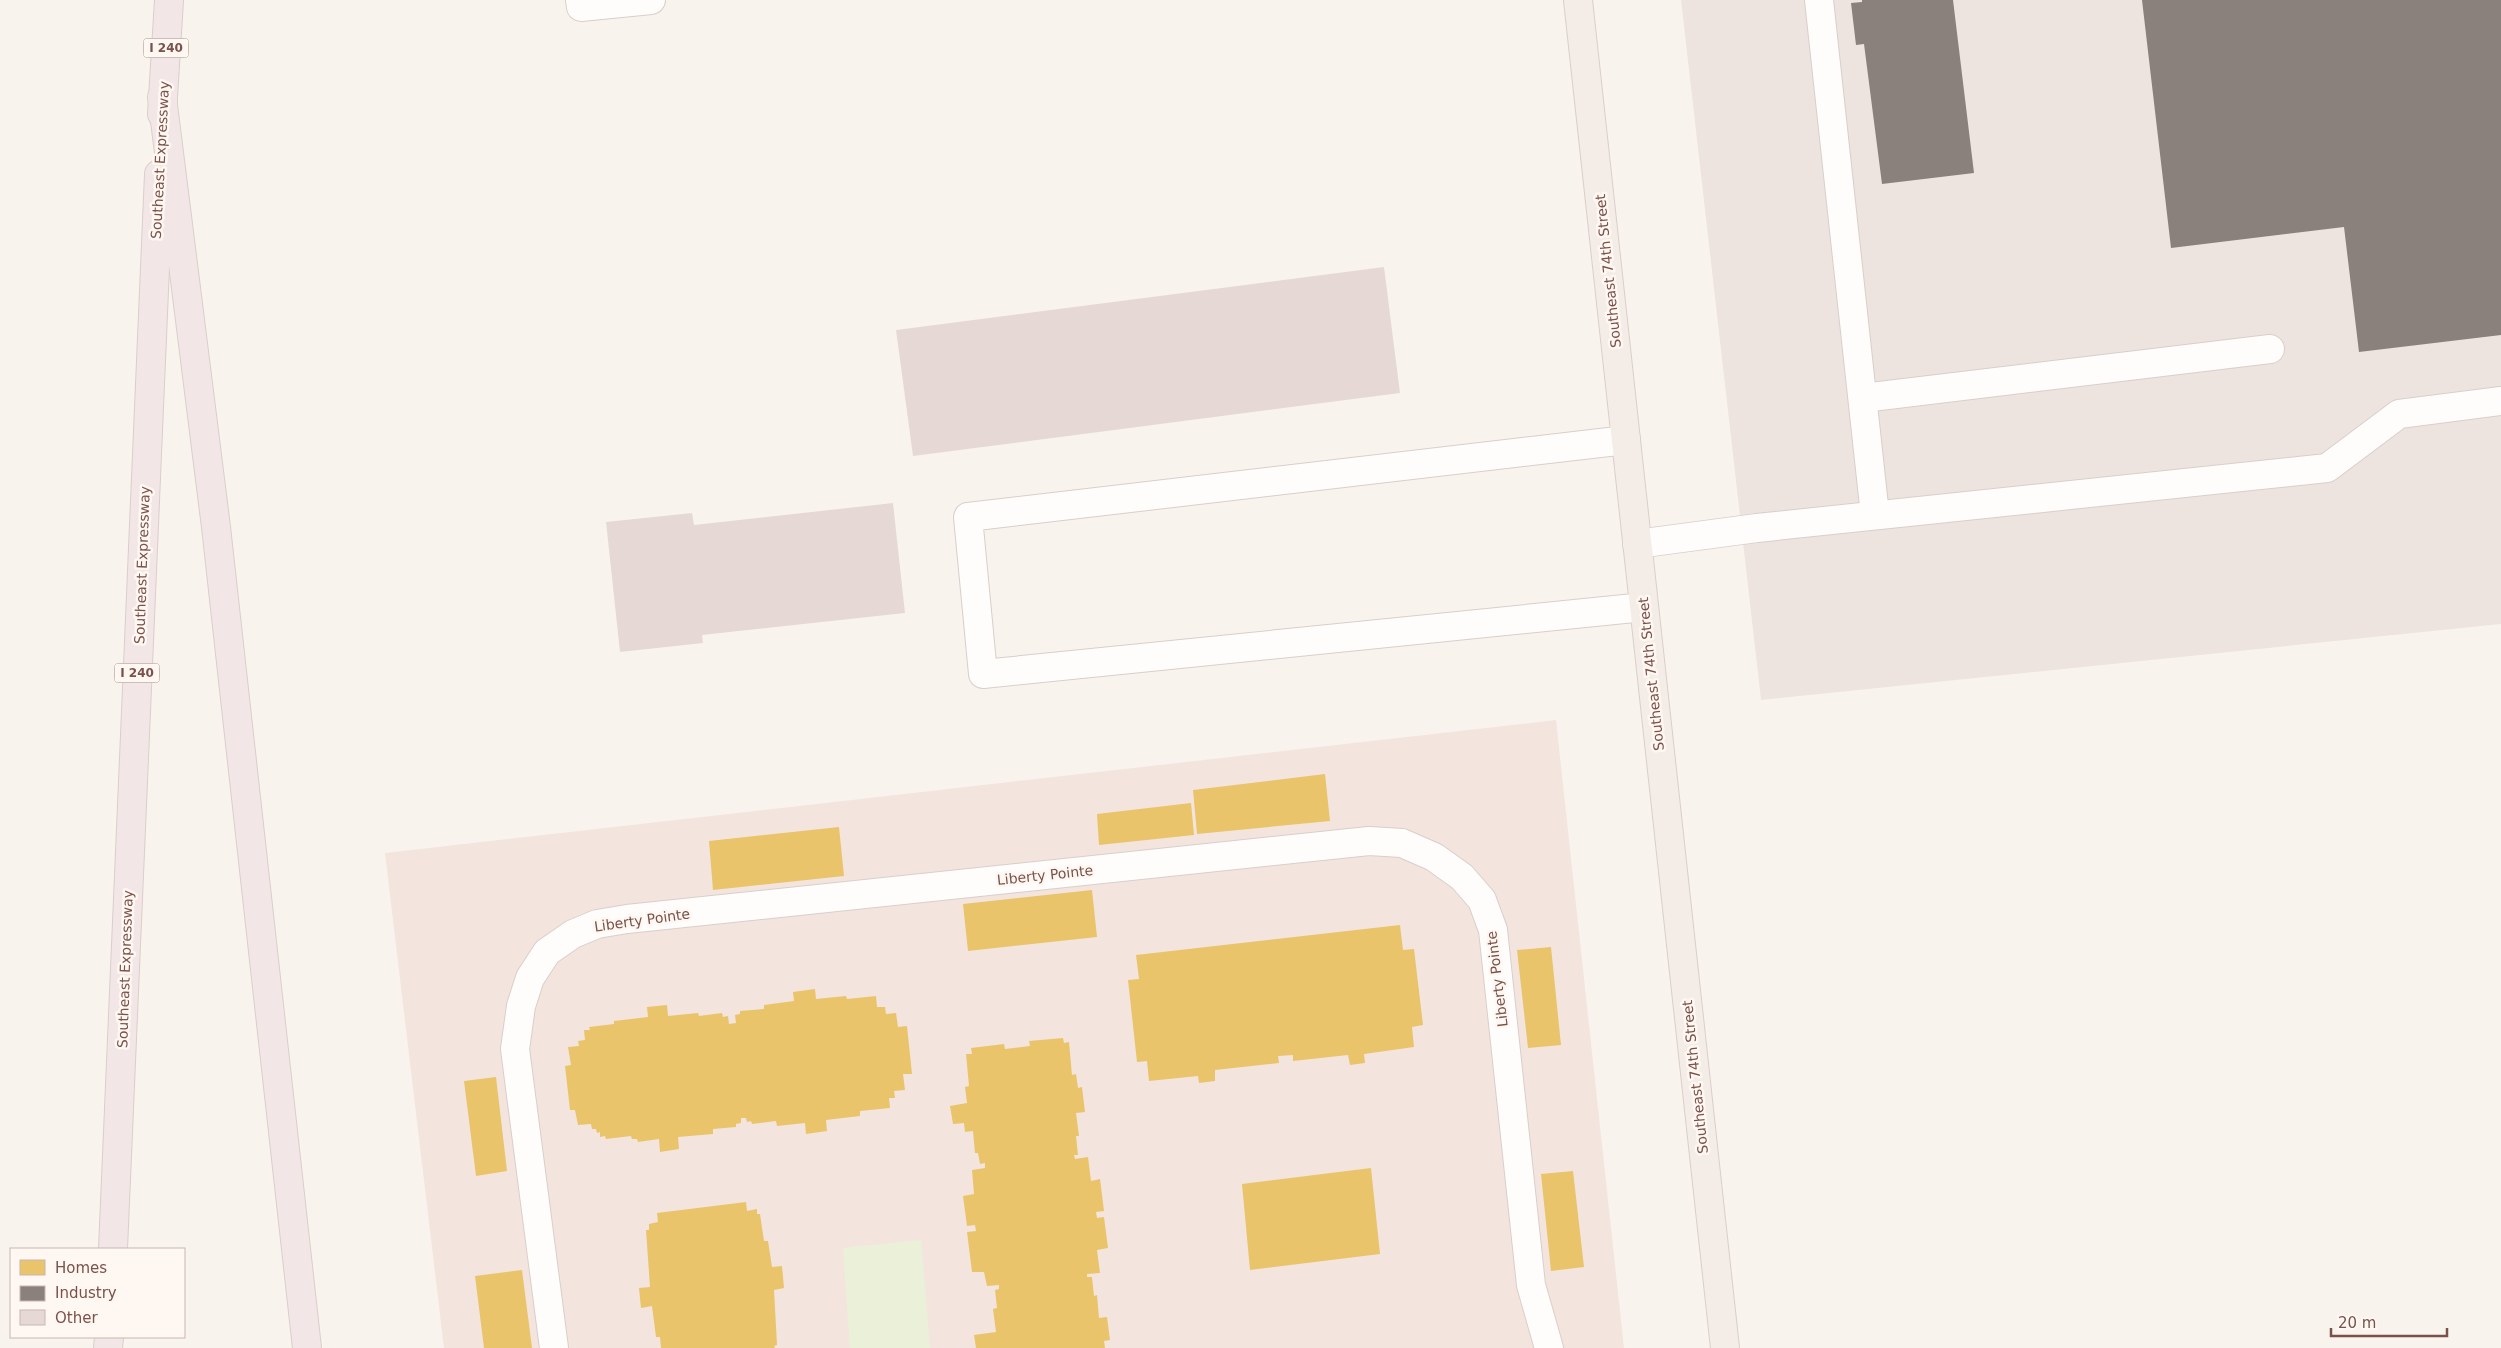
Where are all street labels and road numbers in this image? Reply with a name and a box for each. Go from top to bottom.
road number: I 240 [144,38,188,58]
street label: Southeast Expressway [148,81,172,239]
street label: Southeast 74th Street [1592,193,1624,349]
street label: Southeast Expressway [131,486,153,644]
street label: Southeast 74th Street [1635,596,1667,752]
road number: I 240 [114,664,160,682]
street label: Liberty Pointe [996,862,1094,888]
street label: Southeast Expressway [114,890,136,1048]
street label: Liberty Pointe [593,905,691,935]
street label: Liberty Pointe [1483,930,1511,1028]
street label: Southeast 74th Street [1679,999,1711,1155]

